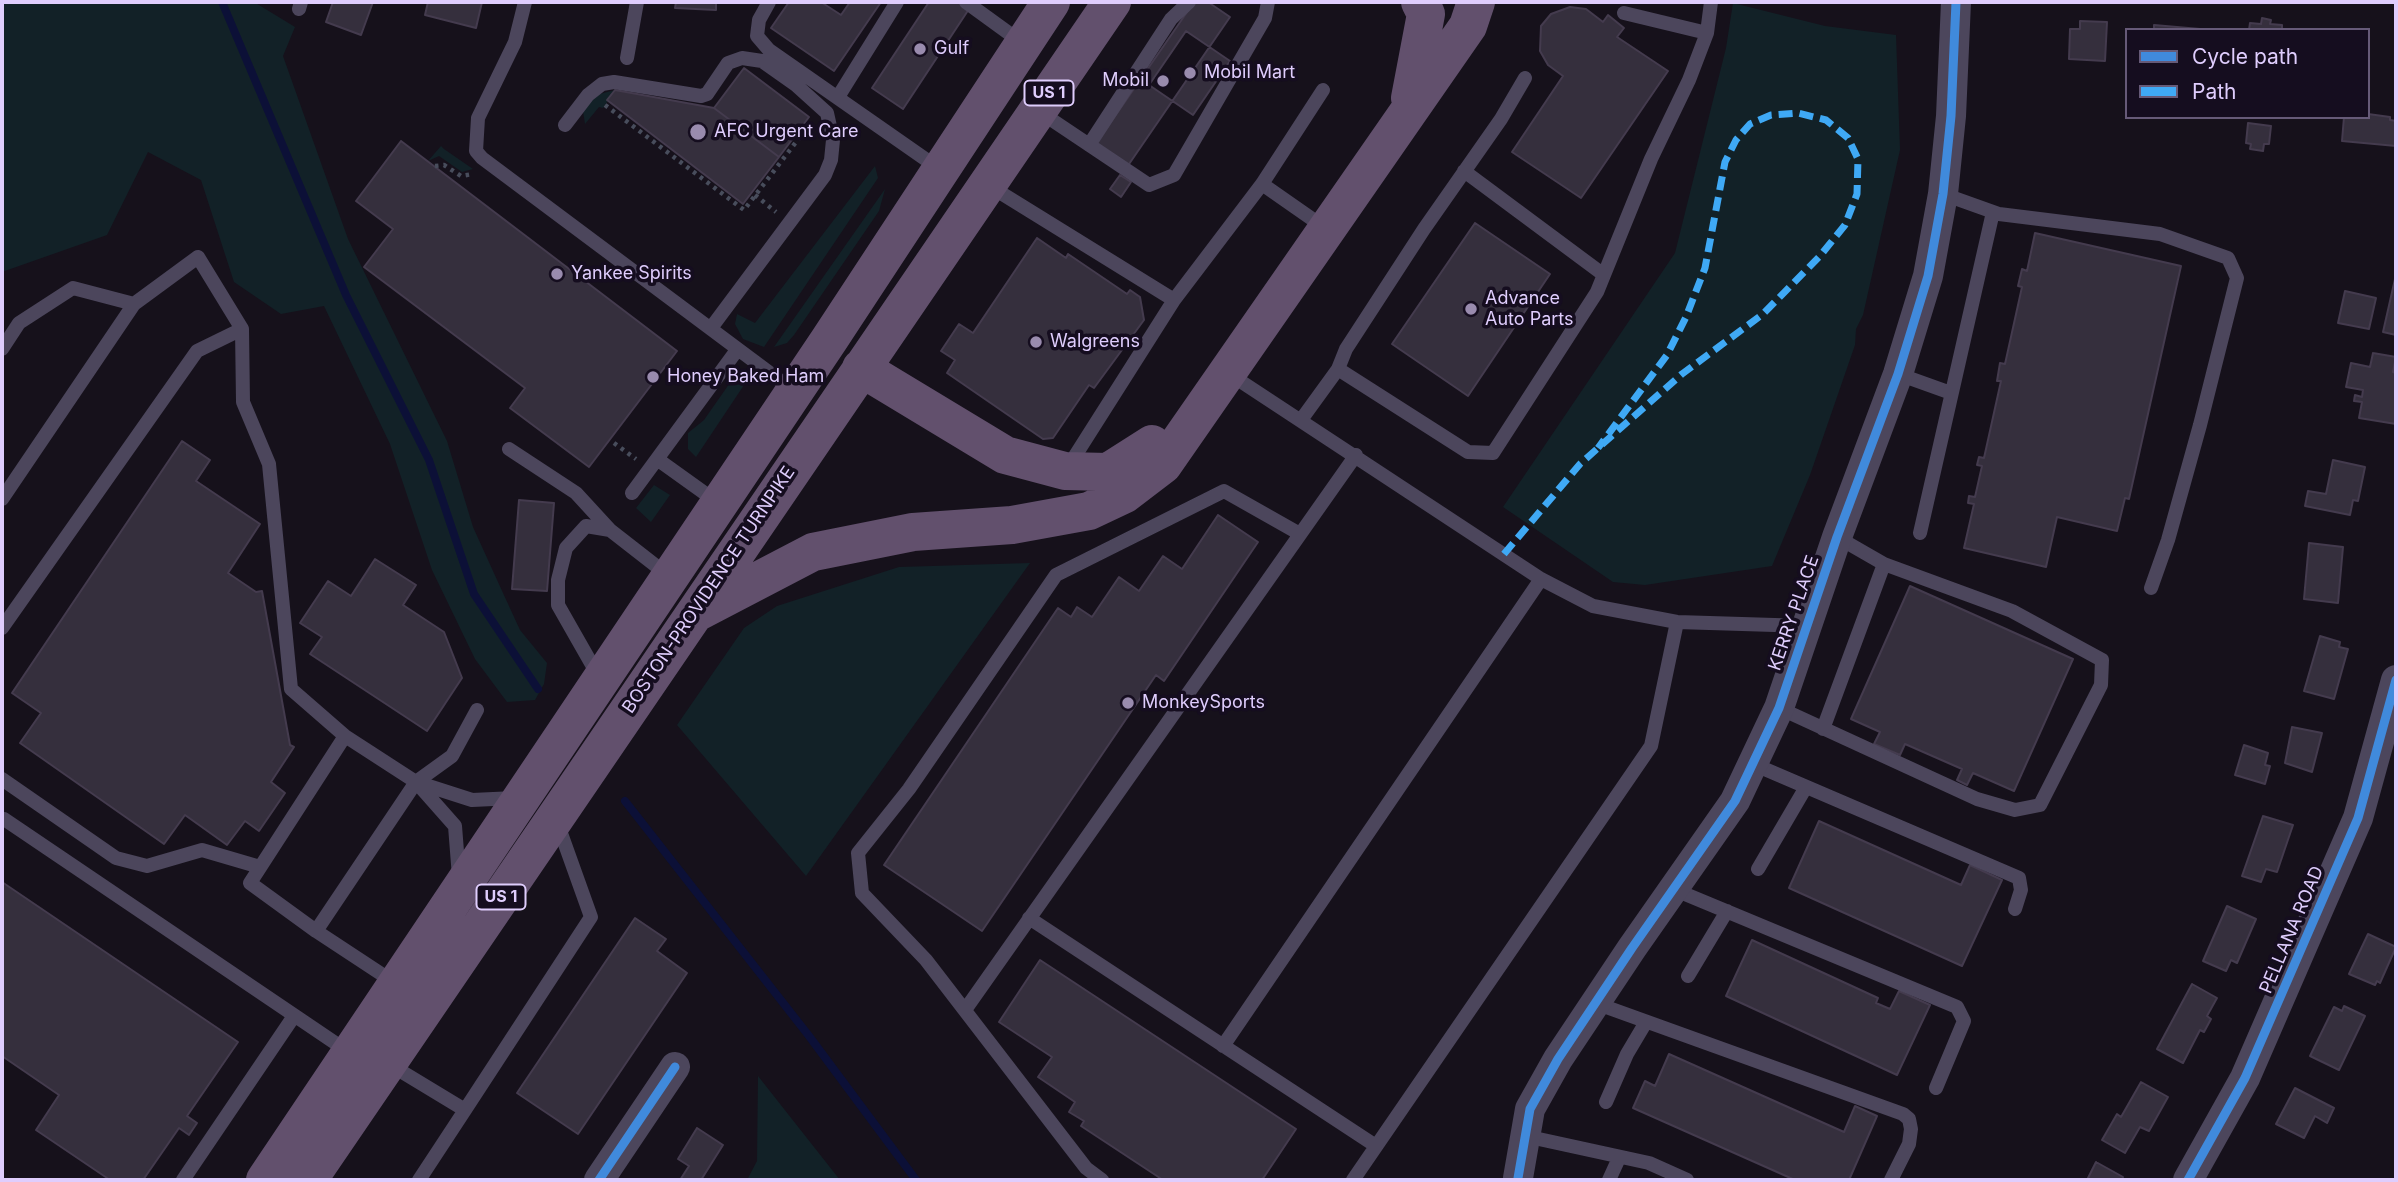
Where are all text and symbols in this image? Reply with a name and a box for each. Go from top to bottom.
legend [2125,28,2370,119]
place label: Gulf [934,38,969,60]
marker: Gulf [912,41,928,57]
text: Cycle path [2192,44,2298,69]
place label: Mobil Mart [1204,62,1295,84]
marker: Mobil Mart [1182,65,1198,81]
place label: Mobil [1102,70,1149,92]
marker: Mobil [1155,73,1171,89]
text: Path [2192,79,2237,104]
road number: US 1 [1024,80,1074,106]
place label: AFC Urgent Care [714,121,858,143]
marker: AFC Urgent Care [688,122,708,142]
place label: Yankee Spirits [571,263,692,285]
marker: Yankee Spirits [549,266,565,282]
place label: Advance Auto Parts [1485,288,1574,330]
marker: Advance Auto Parts [1463,301,1479,317]
place label: Walgreens [1050,331,1140,353]
marker: Walgreens [1028,334,1044,350]
place label: Honey Baked Ham [667,366,824,388]
marker: Honey Baked Ham [645,369,661,385]
street label: BOSTON-PROVIDENCE TURNPIKE [618,462,800,718]
street label: KERRY PLACE [1764,553,1824,673]
place label: MonkeySports [1142,692,1265,714]
marker: MonkeySports [1120,695,1136,711]
street label: PELLANA ROAD [2255,863,2329,997]
road number: US 1 [476,884,526,909]

